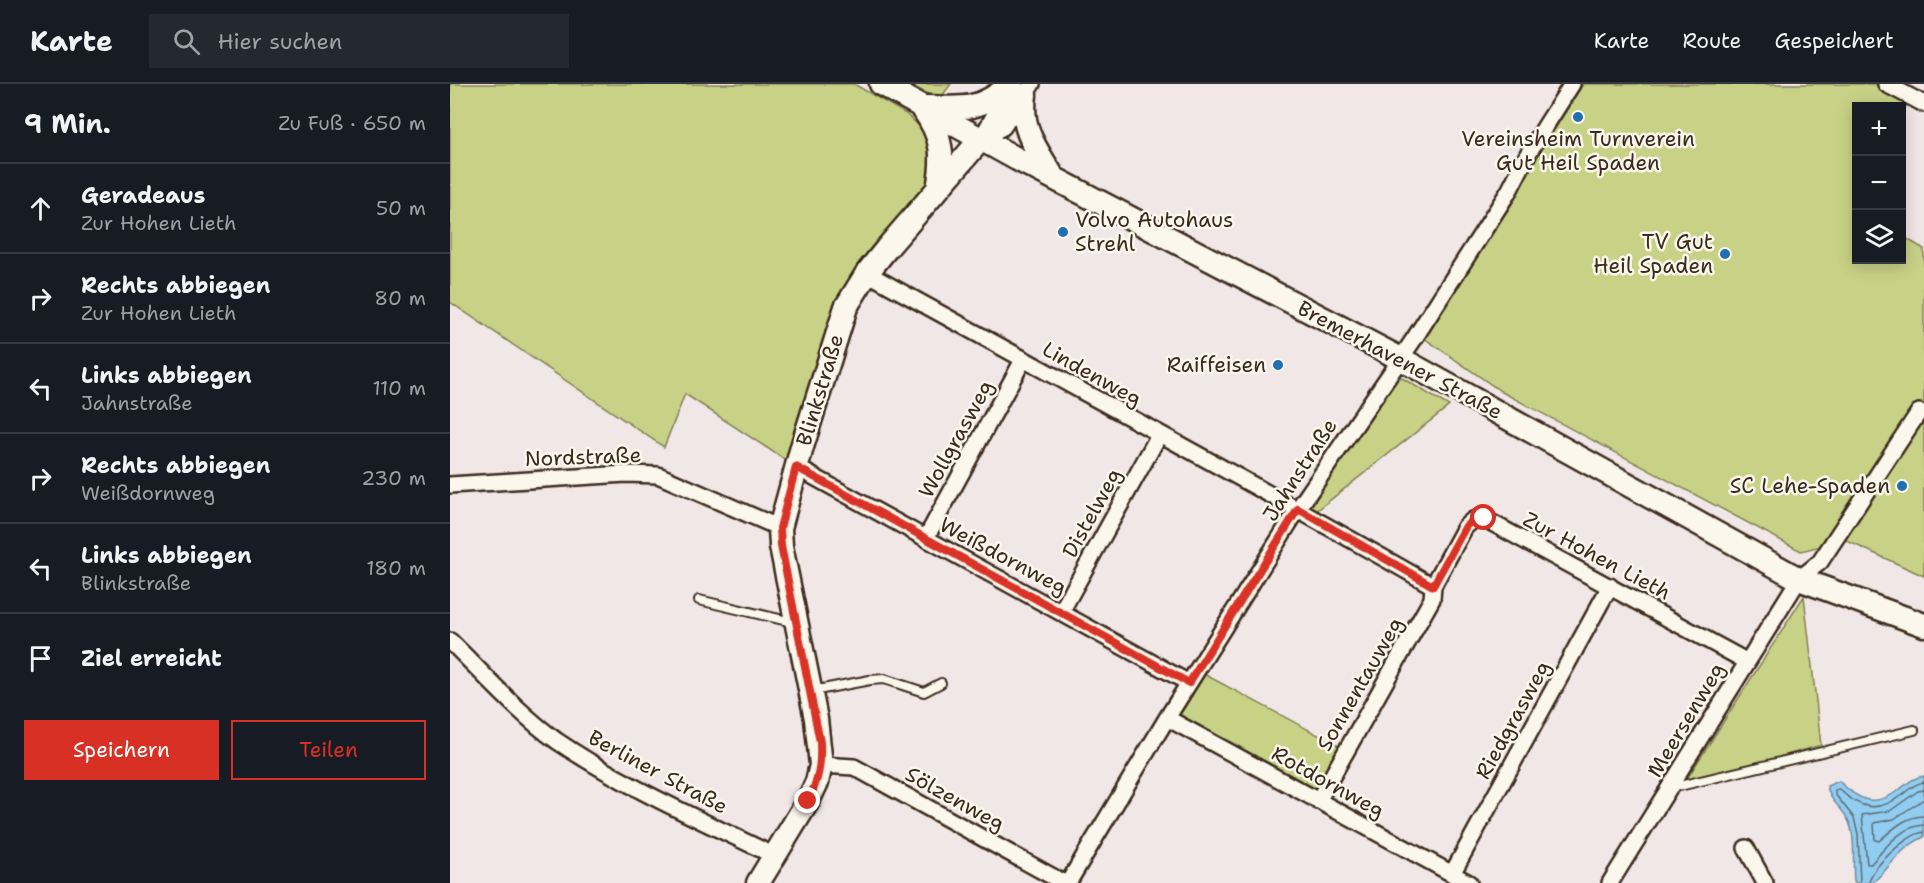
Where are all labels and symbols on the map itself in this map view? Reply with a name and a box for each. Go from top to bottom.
marker: Vereinsheim Turnverein Gut Heil Spaden [1571,110,1585,124]
place label: Vereinsheim Turnverein Gut Heil Spaden [1461,125,1695,177]
place label: Volvo Autohaus Strehl [1075,206,1233,258]
marker: Volvo Autohaus Strehl [1056,225,1070,239]
place label: TV Gut Heil Spaden [1593,228,1713,280]
marker: TV Gut Heil Spaden [1718,247,1732,261]
street label: Bremerhavener Straße [1293,294,1507,426]
street label: Blinkstraße [790,331,850,449]
street label: Lindenweg [1037,335,1147,413]
place label: Raiffeisen [1167,351,1266,379]
marker: Raiffeisen [1271,358,1285,372]
street label: Wollgrasweg [912,375,1000,503]
street label: Jahnstraße [1256,413,1344,527]
street label: Nordstraße [524,441,642,473]
street label: Distelweg [1056,463,1128,563]
place label: SC Lehe-Spaden [1730,472,1890,500]
marker: SC Lehe-Spaden [1895,479,1909,493]
route start [1470,504,1496,530]
street label: Zur Hohen Lieth [1518,505,1676,607]
street label: Weißdornweg [934,511,1072,601]
street label: Sonnentauweg [1310,612,1410,756]
street label: Riedgrasweg [1469,656,1557,784]
street label: Meersenweg [1641,657,1731,783]
street label: Berliner Straße [583,724,733,820]
street label: Rotdornweg [1267,739,1389,825]
street label: Sölzenweg [900,760,1010,838]
route end [794,787,820,813]

